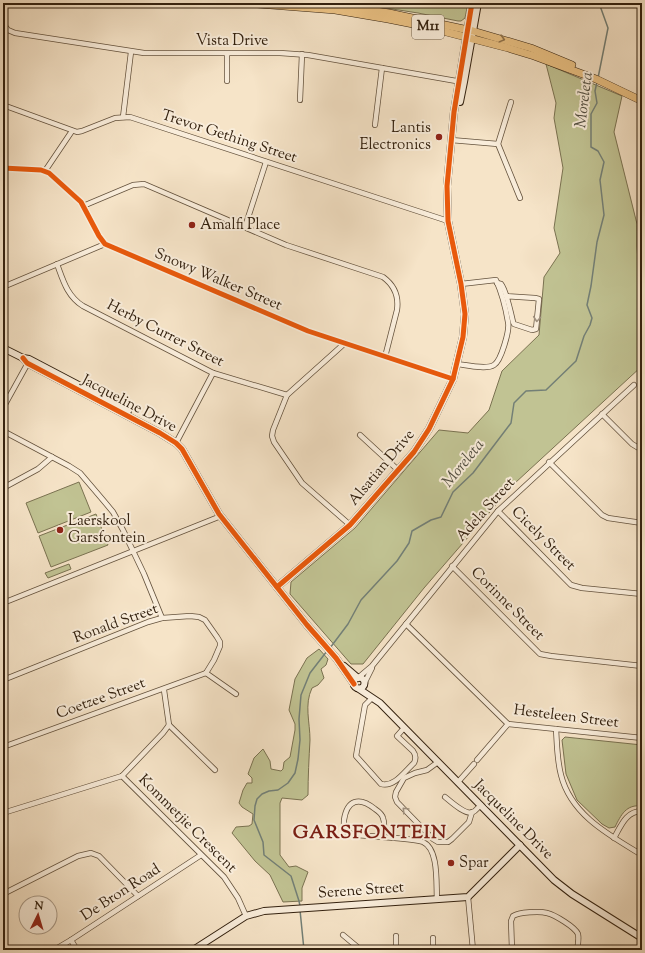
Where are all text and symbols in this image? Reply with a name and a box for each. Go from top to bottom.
road number: M11 [412,15,444,39]
street label: Vista Drive [196,31,268,52]
one-way arrow [498,34,505,43]
water label: Moreleta [570,71,600,129]
street label: Trevor Gething Street [159,105,299,169]
place label: Lantis Electronics [360,118,431,156]
marker: Lantis Electronics [434,132,444,142]
place label: Amalfi Place [200,215,280,236]
marker: Amalfi Place [187,220,197,230]
street label: Snowy Walker Street [151,244,285,316]
street label: Herby Currer Street [103,295,227,373]
one-way arrow [533,316,542,322]
street label: Jacqueline Drive [77,370,180,438]
street label: Alsatian Drive [344,425,420,511]
water label: Moreleta [437,435,491,493]
street label: Adela Street [452,473,520,547]
street label: Cicely Street [506,502,580,576]
place label: Laerskool Garsfontein [68,511,146,549]
marker: Laerskool Garsfontein [55,525,65,535]
street label: Corinne Street [466,563,548,645]
street label: Ronald Street [71,599,161,649]
street label: Coetzee Street [53,673,149,725]
street label: Hesteleen Street [512,700,620,734]
street label: Kommetjie Crescent [133,770,241,878]
street label: Jacqueline Drive [468,775,558,865]
one-way arrow [403,807,410,815]
district label: GARSFONTEIN [293,820,447,847]
place label: Spar [459,853,489,874]
marker: Spar [446,858,456,868]
street label: De Bron Road [77,859,165,927]
street label: Serene Street [317,878,405,904]
north arrow [18,895,58,935]
text: N [33,898,44,914]

